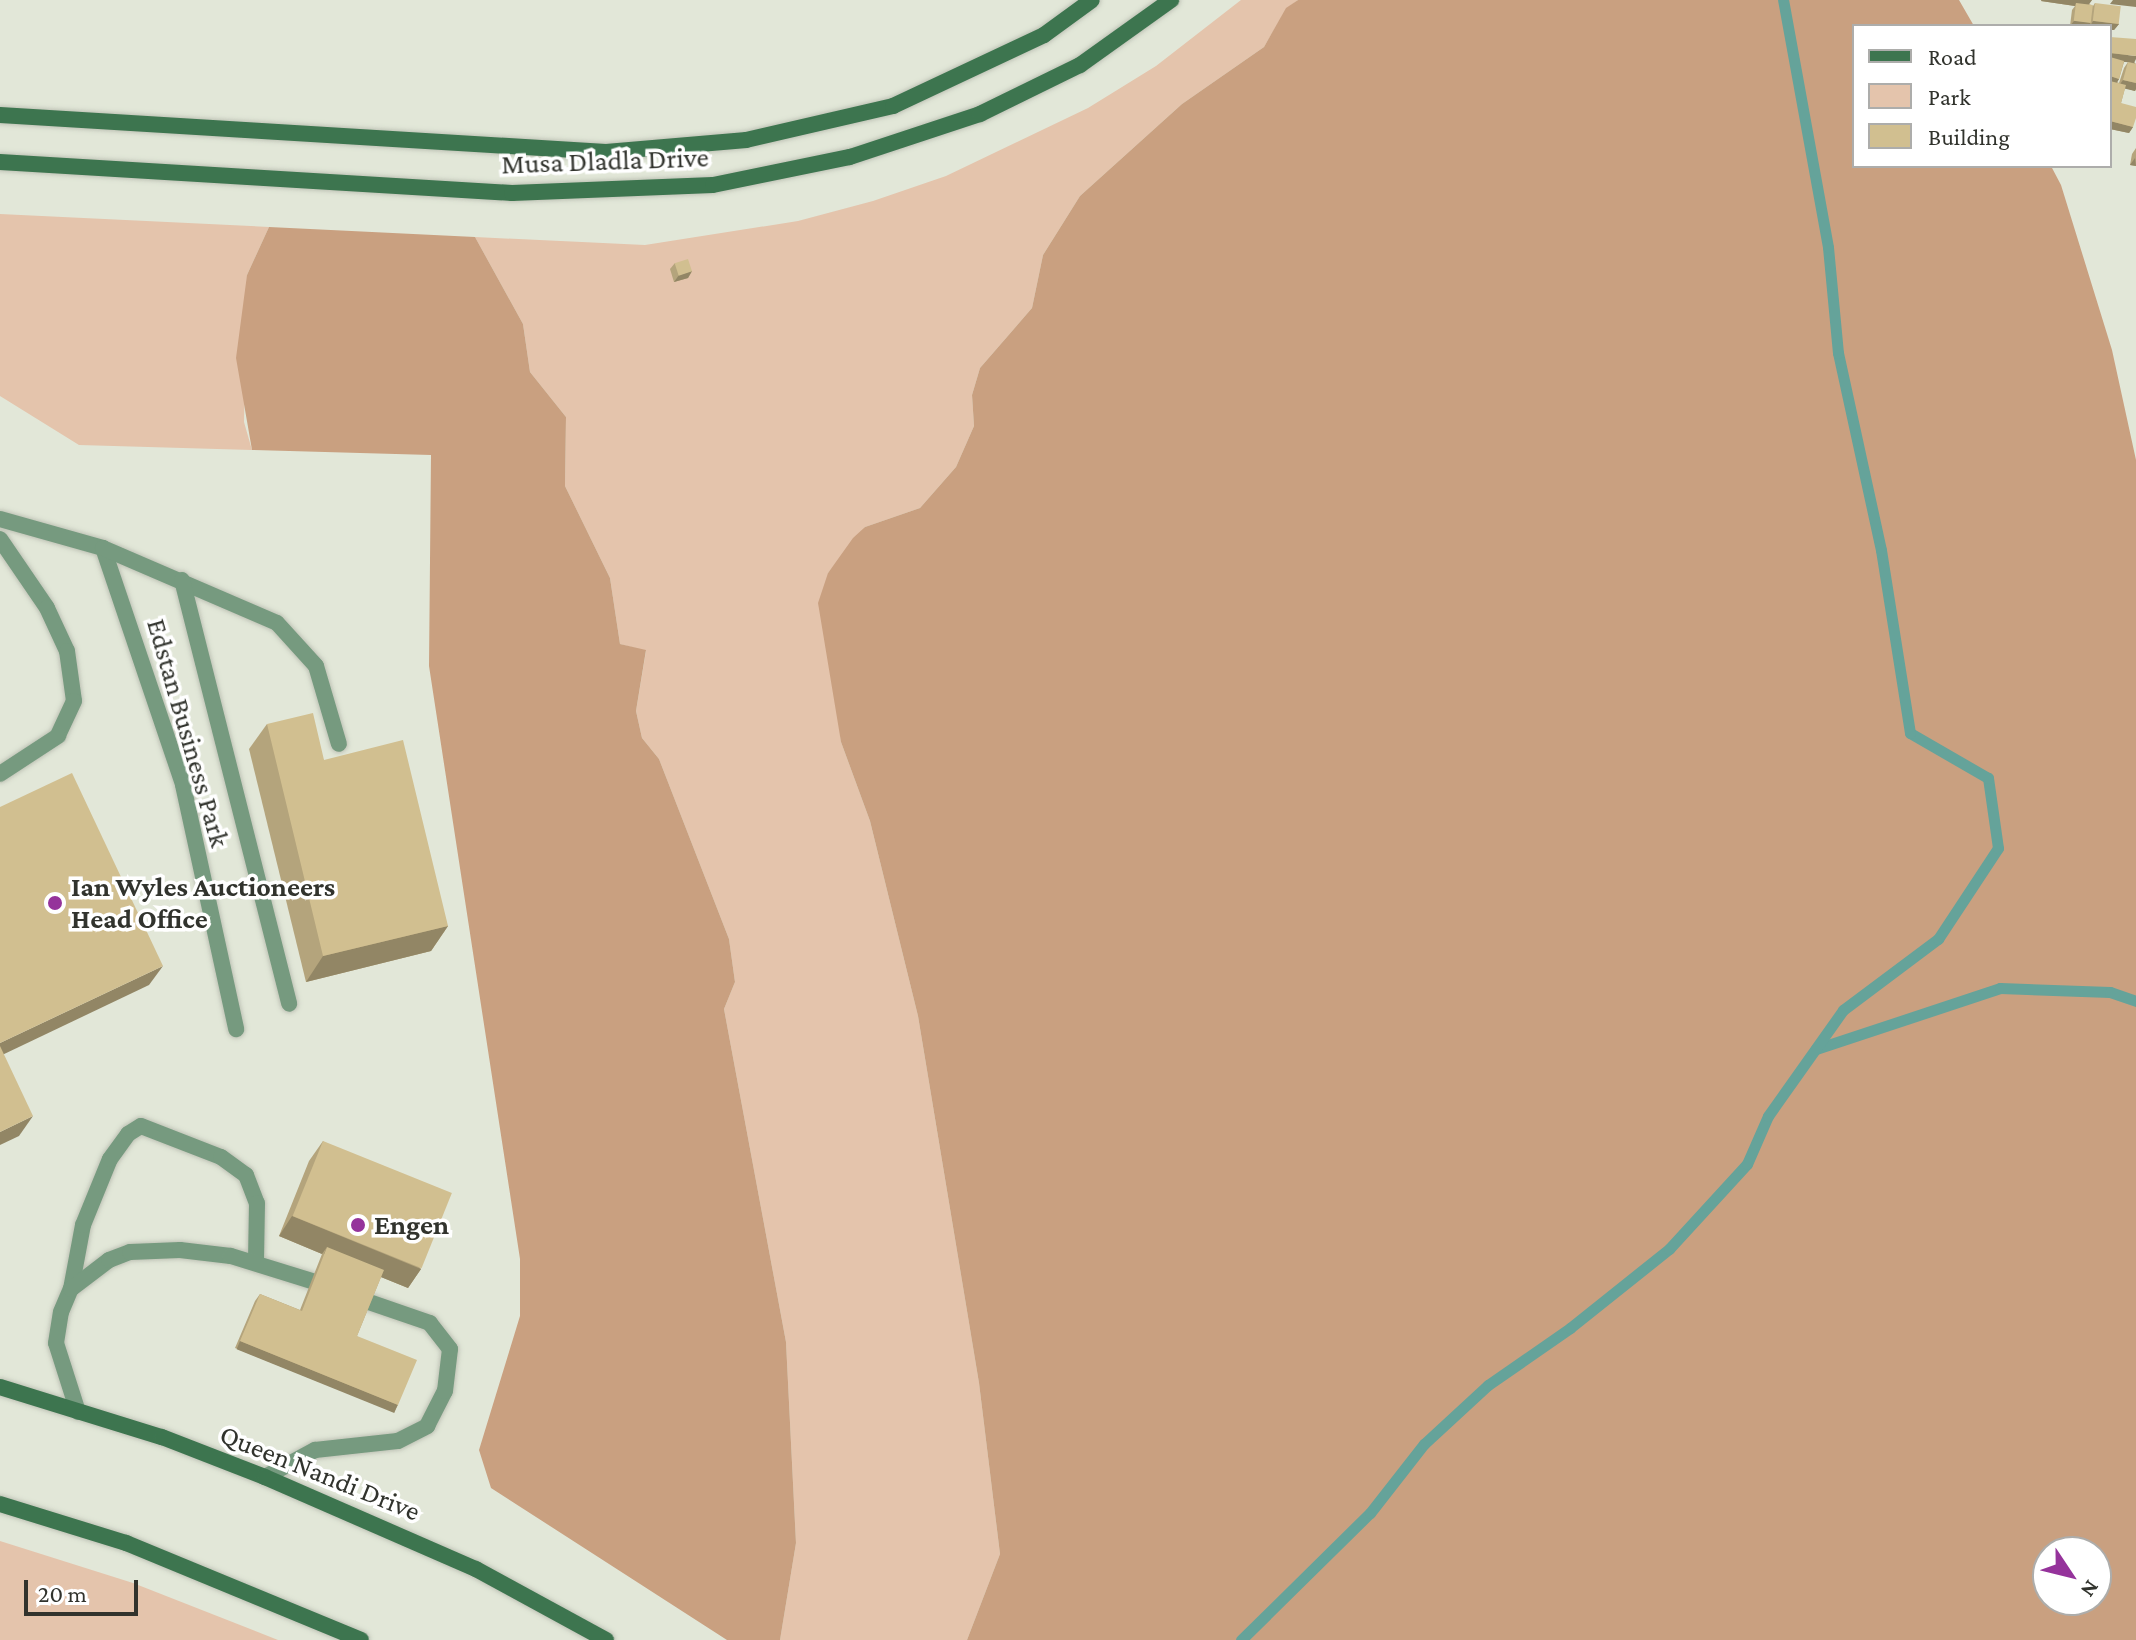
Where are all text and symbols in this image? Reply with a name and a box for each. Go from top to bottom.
legend [1852,24,2112,168]
text: Road [1928,43,1977,70]
text: Park [1928,83,1971,110]
text: Building [1928,123,2010,150]
street label: Musa Dladla Drive [501,141,709,181]
street label: Edstan Business Park [139,615,237,851]
place label: Ian Wyles Auctioneers Head Office [71,870,335,936]
marker: Ian Wyles Auctioneers Head Office [46,894,64,912]
place label: Engen [374,1208,449,1242]
marker: Engen [349,1216,367,1234]
street label: Queen Nandi Drive [215,1418,425,1528]
north arrow [2032,1536,2112,1616]
scale bar [28,1564,142,1614]
text: N [2076,1576,2105,1602]
text: 20 m [38,1580,87,1607]

